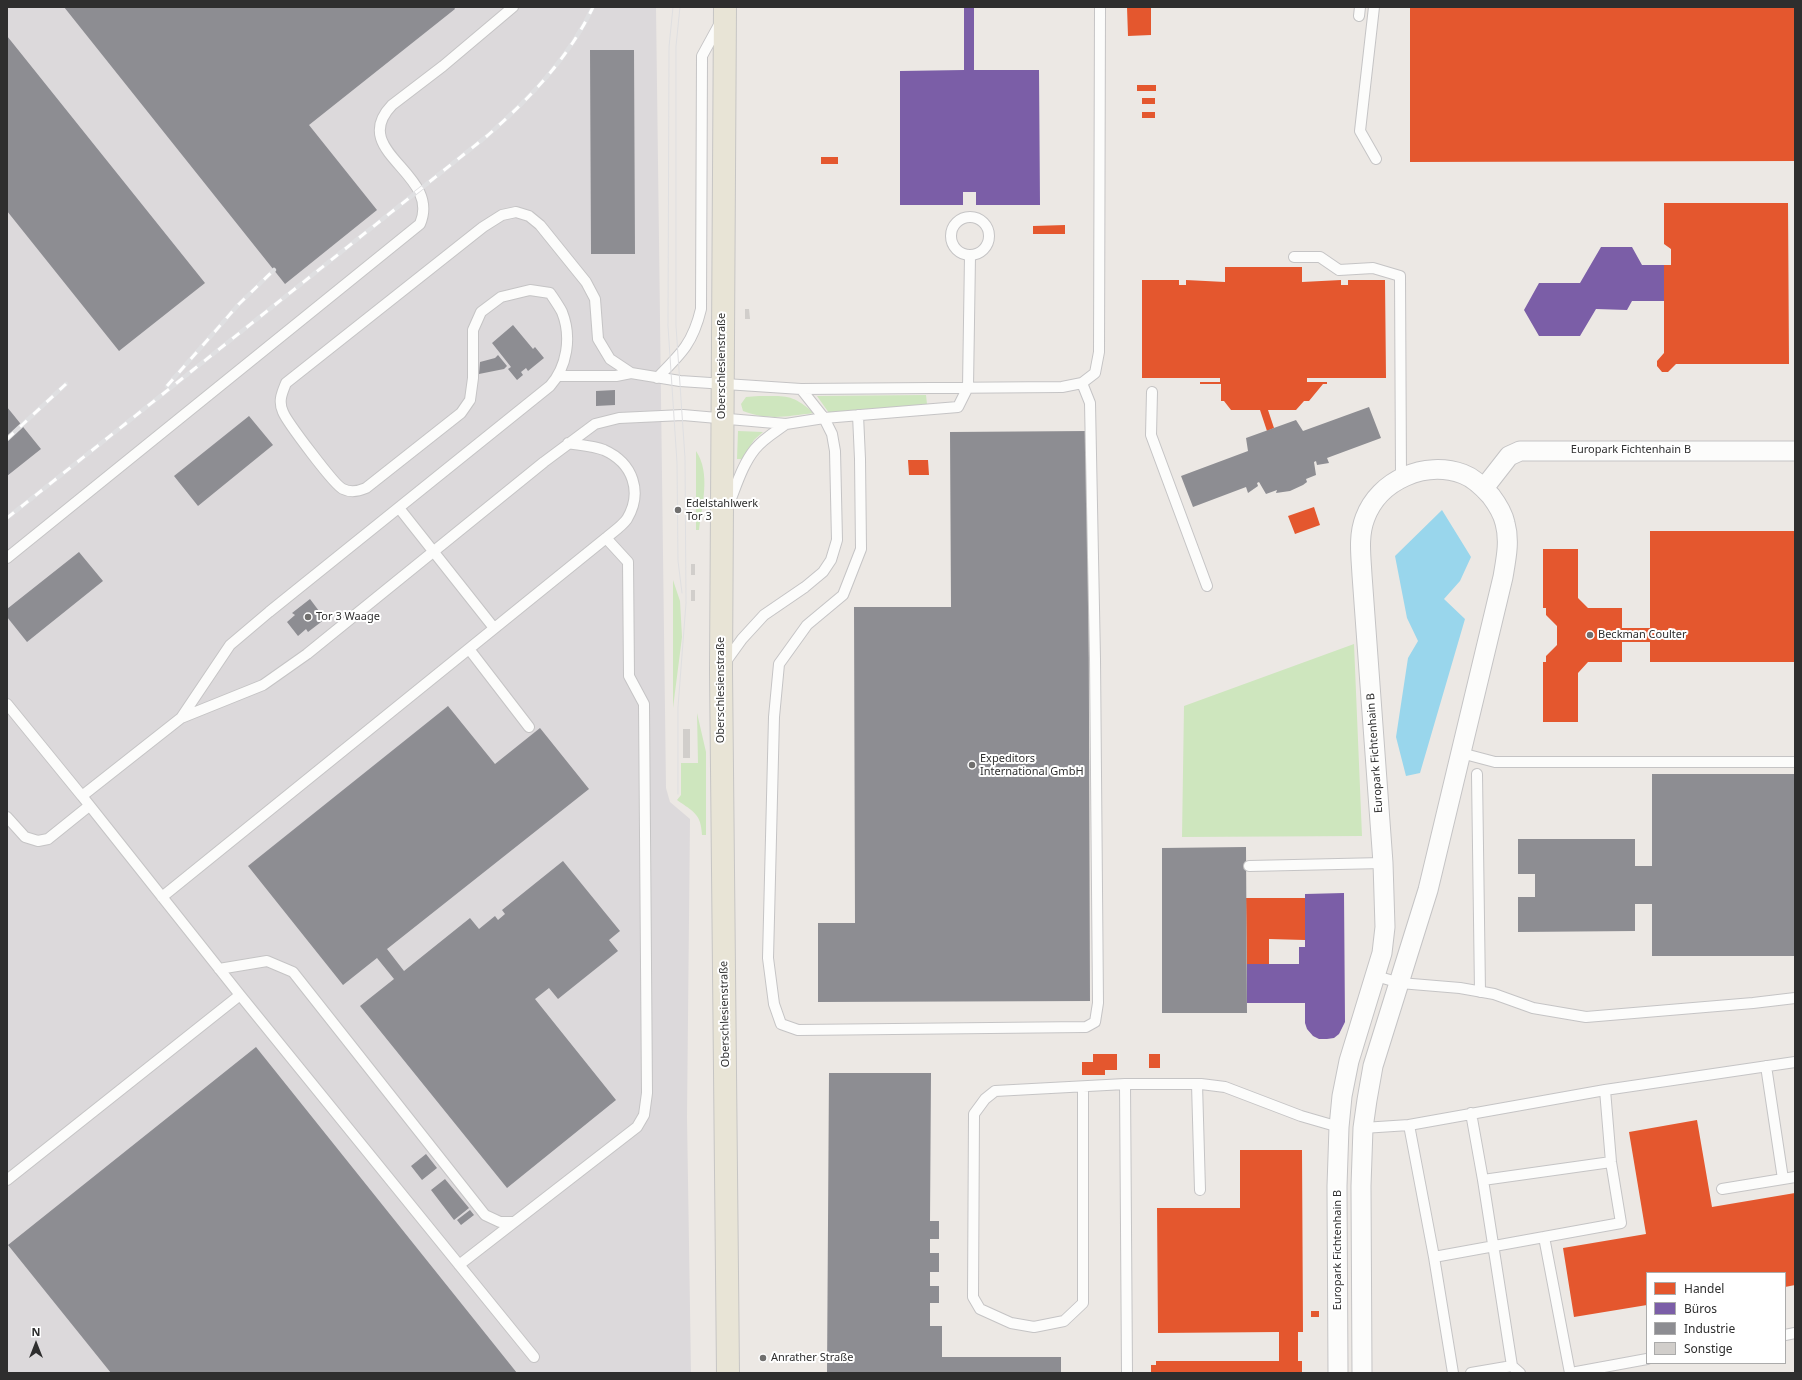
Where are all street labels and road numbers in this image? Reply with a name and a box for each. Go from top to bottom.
street label: Oberschlesienstraße [715,313,729,419]
street label: Europark Fichtenhain B [1571,443,1691,457]
street label: Oberschlesienstraße [714,637,728,743]
street label: Europark Fichtenhain B [1364,693,1386,813]
street label: Oberschlesienstraße [717,961,733,1067]
street label: Europark Fichtenhain B [1331,1190,1345,1310]

